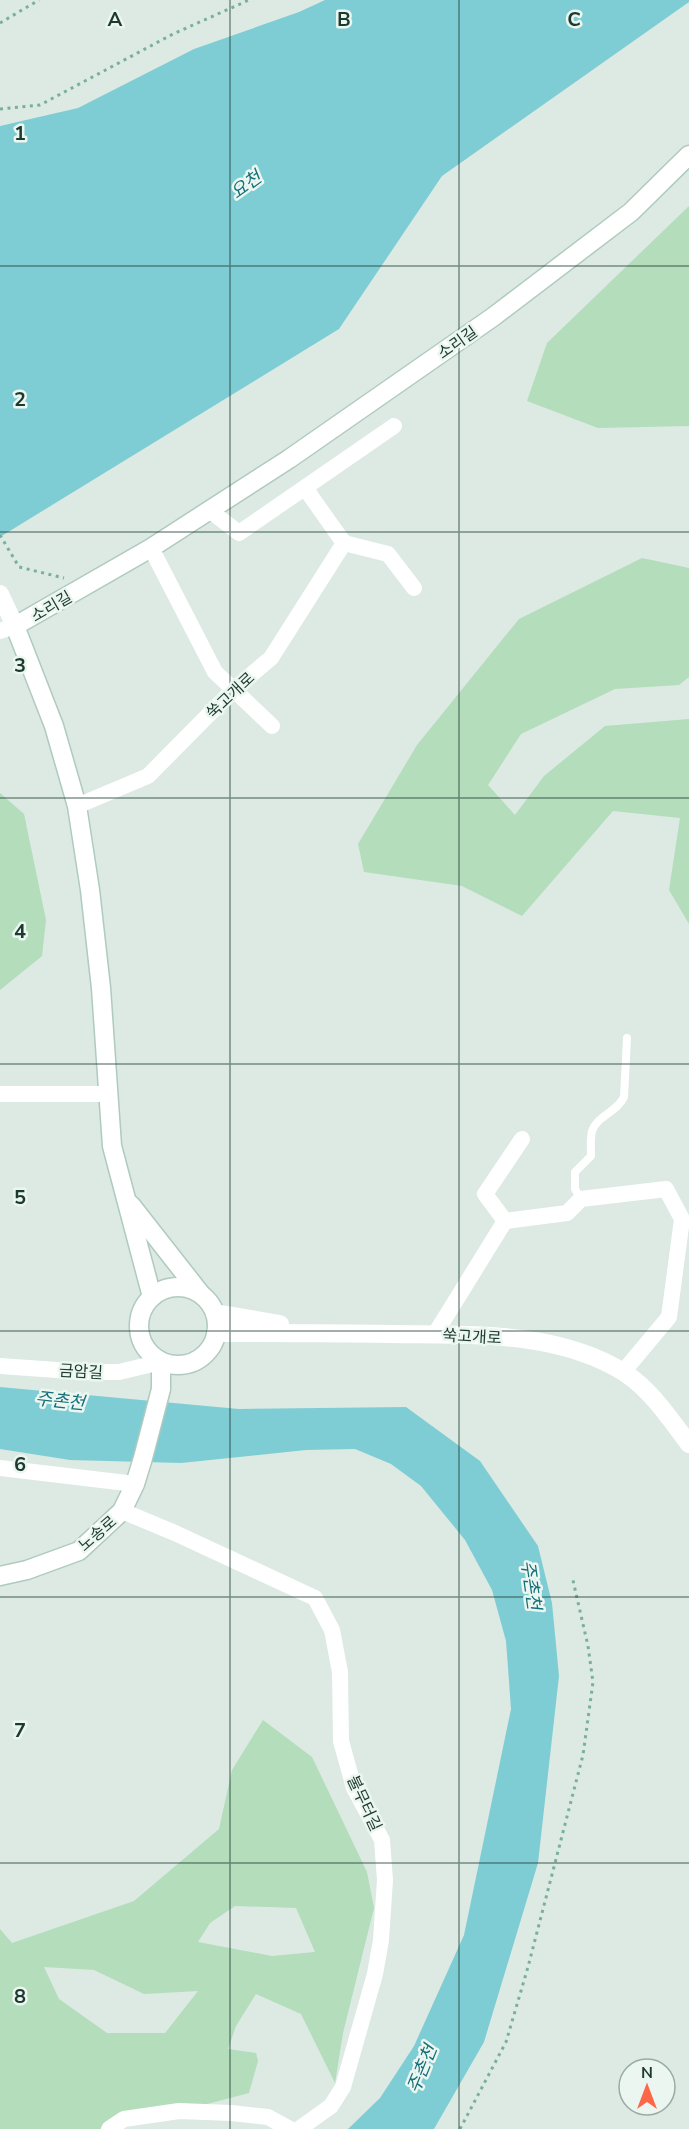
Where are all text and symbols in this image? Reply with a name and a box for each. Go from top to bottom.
text: A [108,6,123,33]
text: B [337,6,351,33]
text: C [567,6,581,33]
text: 1 [14,120,26,147]
water label: 요천 [226,164,268,204]
street label: 소리길 [433,321,482,364]
text: 2 [14,386,26,413]
street label: 소리길 [27,586,76,627]
text: 3 [14,652,26,679]
street label: 쑥고개로 [202,667,260,724]
text: 4 [14,918,26,945]
text: 5 [14,1184,26,1211]
street label: 쑥고개로 [442,1324,502,1350]
street label: 금암길 [58,1360,104,1384]
water label: 주촌천 [34,1386,88,1416]
text: 6 [14,1451,26,1478]
street label: 노송로 [74,1511,122,1557]
water label: 주촌천 [516,1559,547,1614]
text: 7 [14,1717,26,1744]
street label: 불무터길 [342,1772,387,1835]
text: 8 [14,1983,26,2010]
water label: 주촌천 [402,2039,443,2097]
north arrow [617,2057,677,2117]
text: N [641,2062,653,2084]

